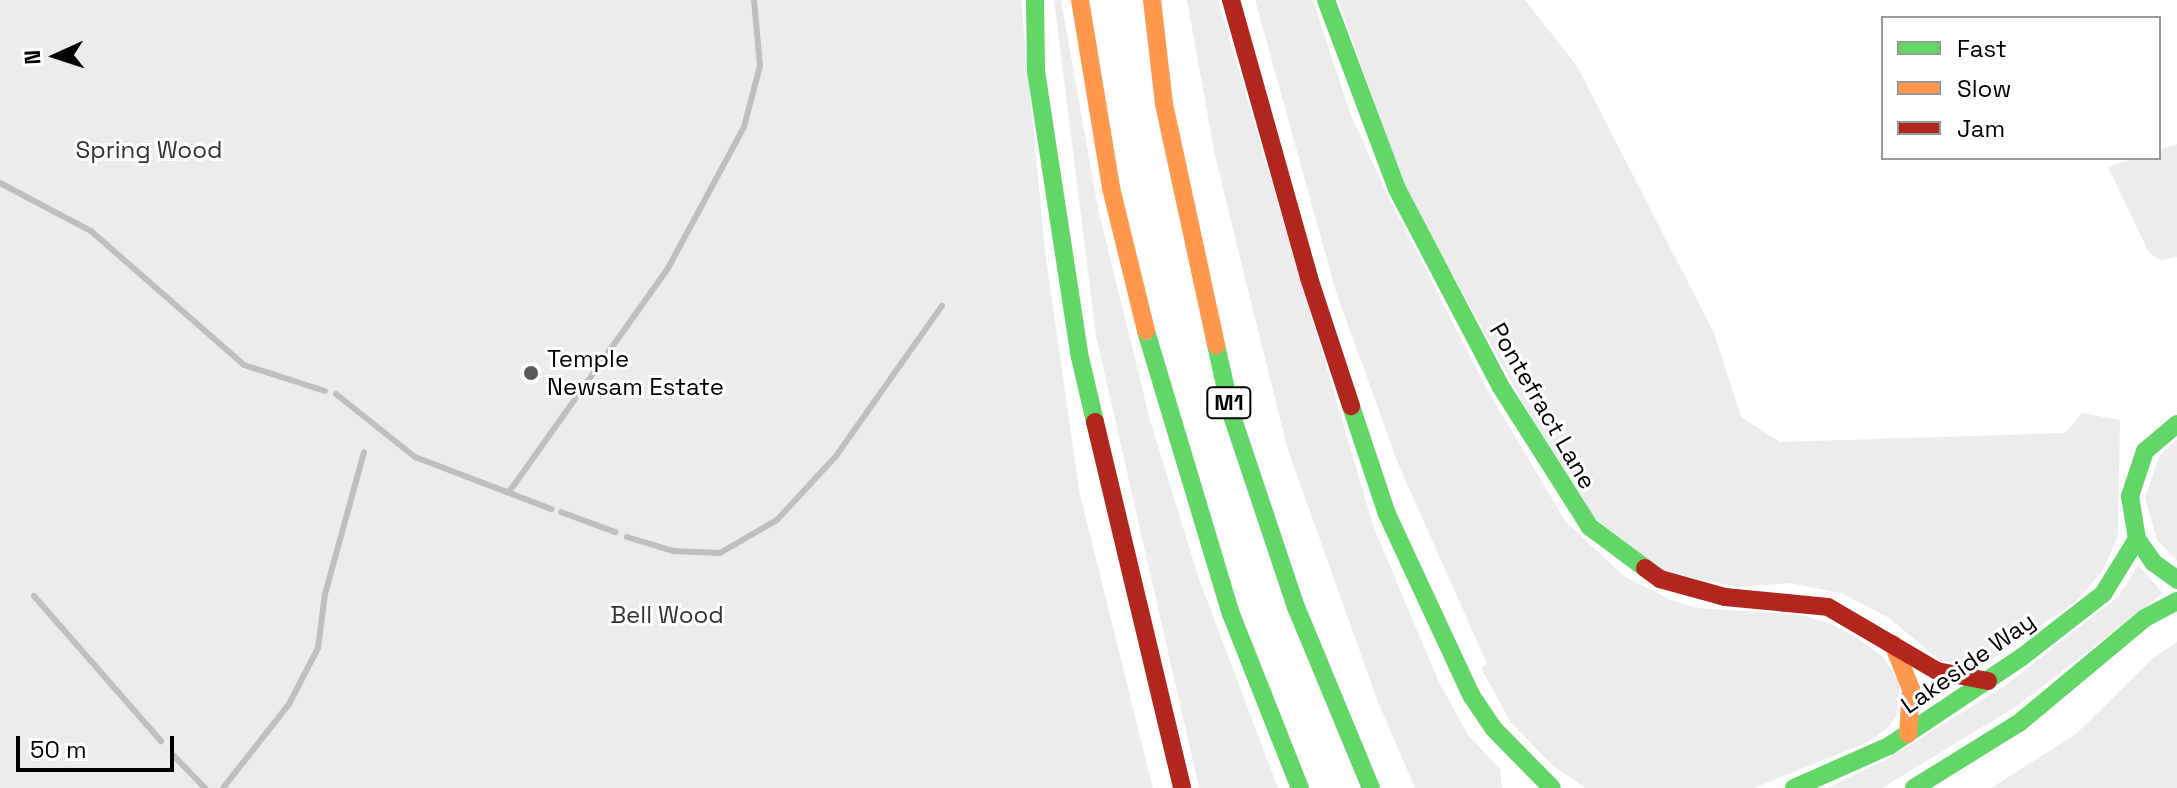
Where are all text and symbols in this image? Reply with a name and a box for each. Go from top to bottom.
north arrow [16,16,96,96]
legend [1881,16,2161,160]
text: Fast [1957,33,2007,64]
text: N [18,49,46,65]
text: Slow [1957,73,2011,104]
text: Jam [1957,113,2005,144]
park label: Spring Wood [75,136,223,164]
street label: Pontefract Lane [1484,318,1602,494]
place label: Temple Newsam Estate [547,345,724,401]
marker: Temple Newsam Estate [522,364,540,382]
road number: M1 [1205,385,1253,421]
park label: Bell Wood [610,601,724,629]
street label: Lakeside Way [1896,606,2040,720]
scale bar [20,720,178,770]
text: 50 m [30,734,87,765]

